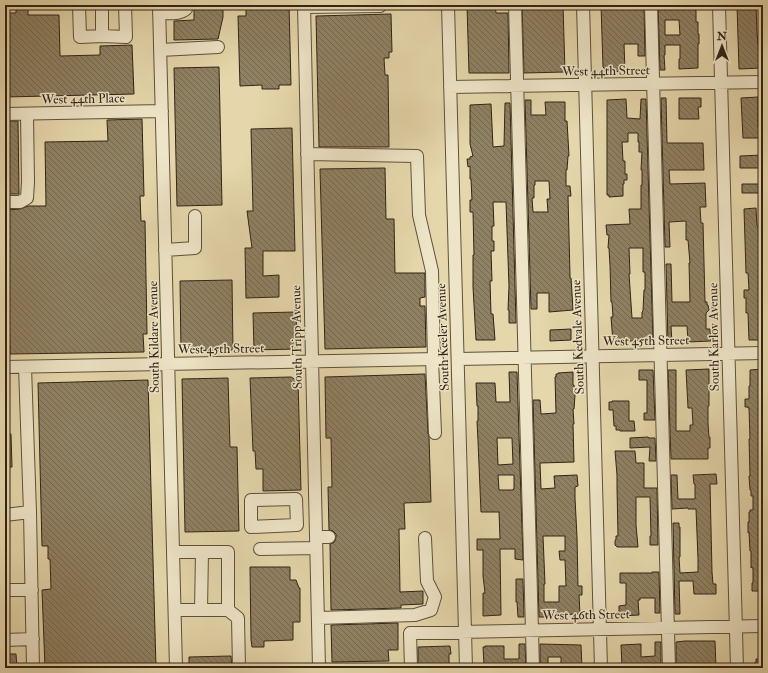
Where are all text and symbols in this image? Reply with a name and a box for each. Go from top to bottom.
north arrow [702,26,742,66]
text: N [716,30,728,43]
street label: West 44th Street [561,62,650,80]
street label: West 44th Place [40,90,126,108]
street label: South Kedvale Avenue [568,279,588,395]
street label: South Kildare Avenue [145,280,163,393]
street label: South Keeler Avenue [433,282,453,391]
street label: South Karlov Avenue [705,282,723,391]
street label: South Tripp Avenue [288,284,307,389]
street label: West 45th Street [601,332,690,350]
street label: West 45th Street [176,340,265,358]
street label: West 46th Street [541,606,630,624]

